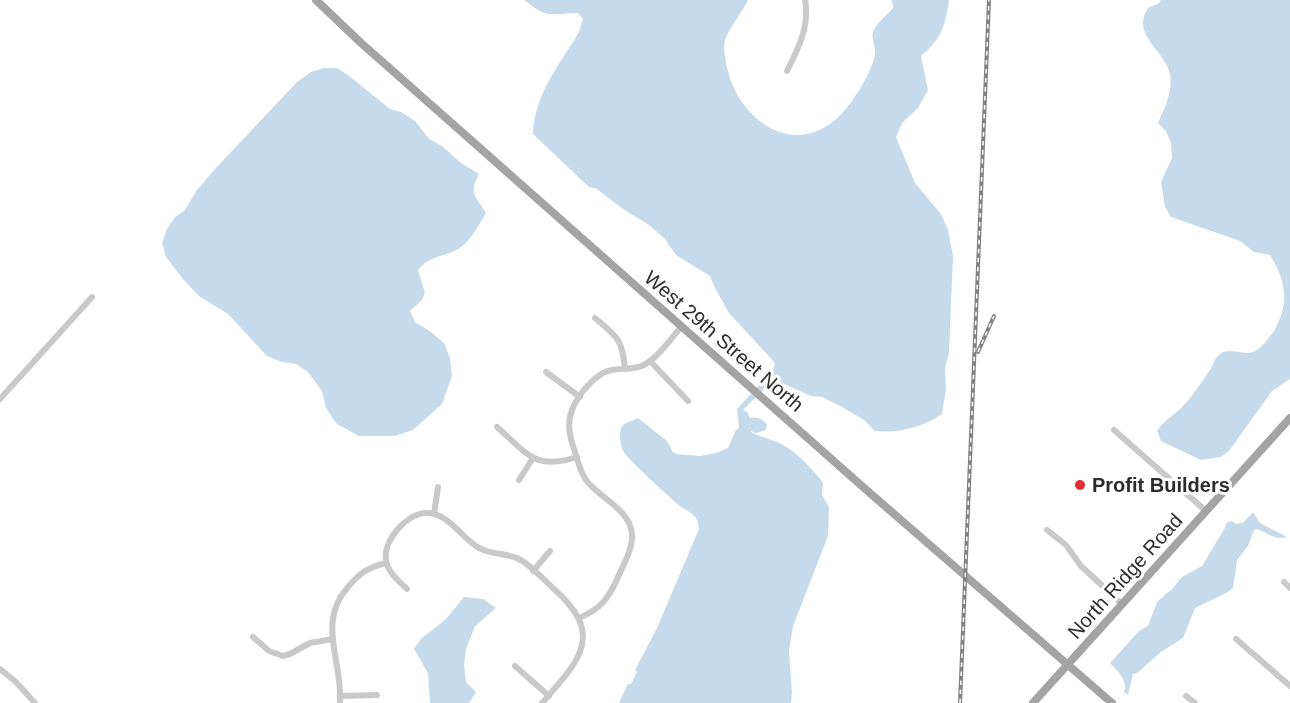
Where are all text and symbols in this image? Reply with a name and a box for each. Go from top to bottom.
street label: West 29th Street North [640,266,808,416]
place label: Profit Builders [1092,474,1230,496]
marker: Profit Builders [1073,478,1087,492]
street label: North Ridge Road [1063,509,1187,643]

